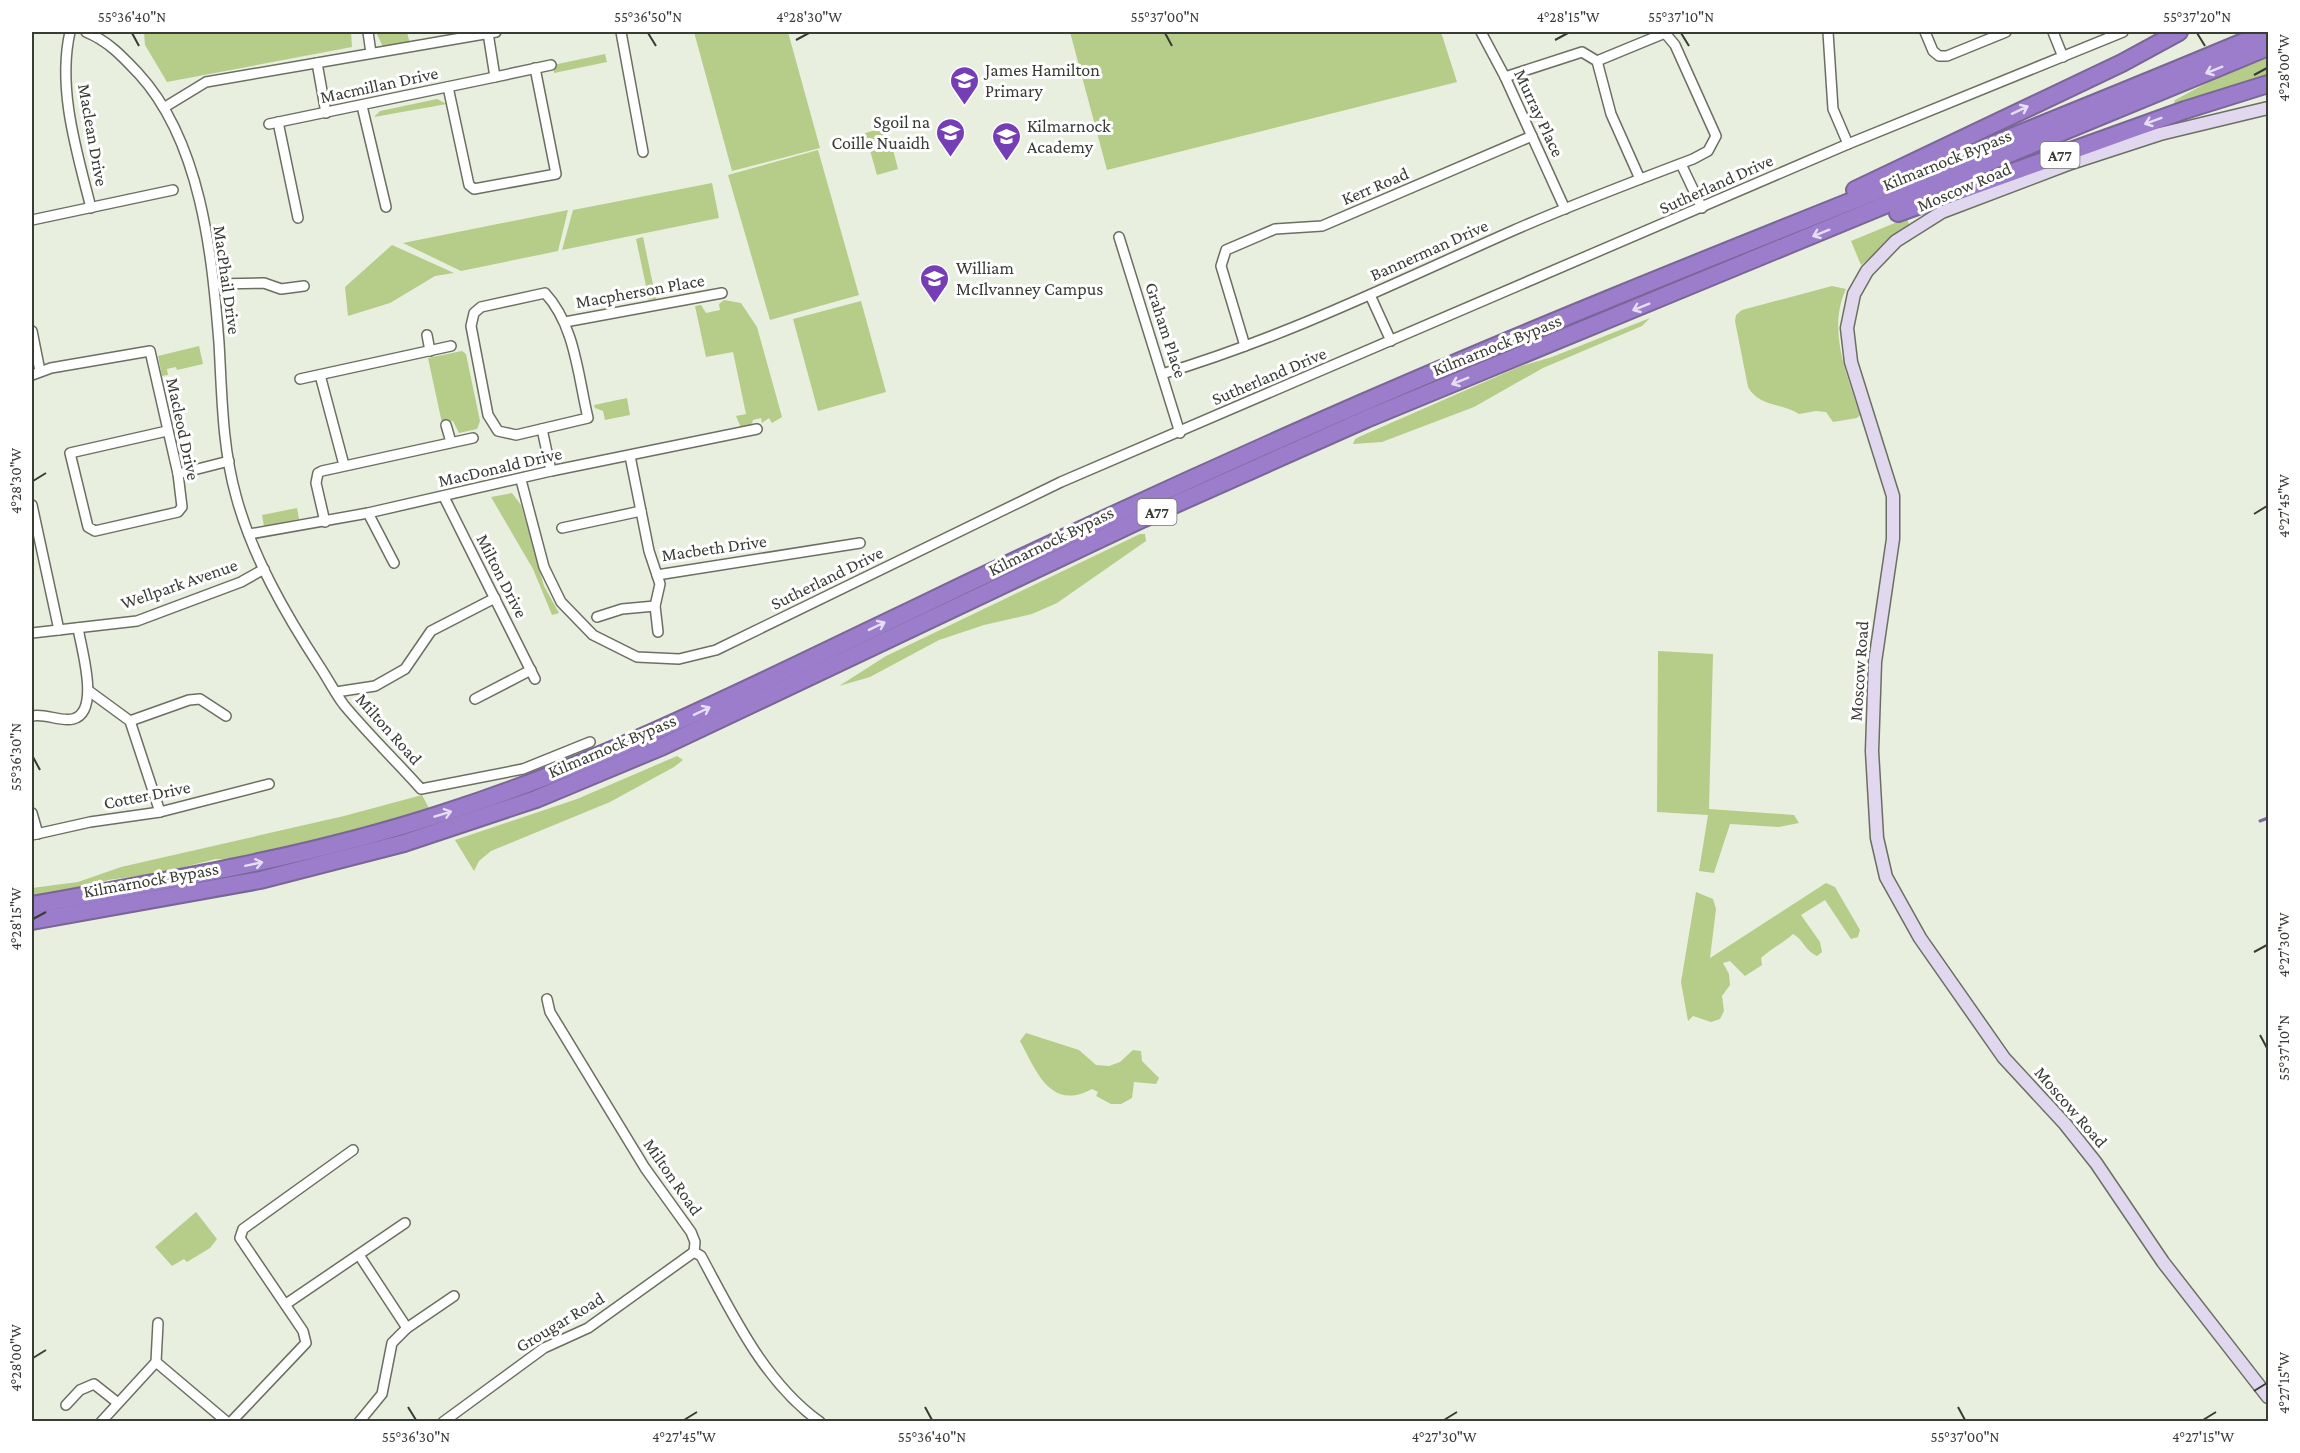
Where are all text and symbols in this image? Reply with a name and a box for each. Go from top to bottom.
text: 55°36'40"N [98,9,166,25]
text: 55°36'50"N [614,9,682,25]
text: 4°28'30"W [776,9,842,25]
text: 55°37'00"N [1130,9,1200,25]
text: 4°28'15"W [1536,9,1600,25]
text: 55°37'10"N [1648,9,1714,25]
text: 55°37'20"N [2163,9,2231,25]
text: 4°28'00"W [2276,34,2292,102]
place label: James Hamilton Primary [983,60,1100,101]
street label: Macmillan Drive [318,63,440,107]
school or university icon: James Hamilton Primary [948,64,980,106]
one-way arrow [2206,65,2224,76]
street label: Murray Place [1510,66,1568,160]
street label: Maclean Drive [74,82,112,188]
one-way arrow [2010,104,2028,115]
place label: Sgoil na Coille Nuaidh [832,112,930,153]
school or university icon: Sgoil na Coille Nuaidh [935,116,967,158]
place label: Kilmarnock Academy [1027,116,1111,157]
one-way arrow [2144,117,2163,128]
school or university icon: Kilmarnock Academy [990,120,1022,162]
street label: Kilmarnock Bypass [1880,125,2014,195]
road number: A77 [2040,142,2080,168]
street label: Sutherland Drive [1656,150,1776,218]
street label: Moscow Road [1914,158,2015,216]
street label: Kerr Road [1339,163,1412,209]
street label: Bannerman Drive [1367,215,1491,285]
street label: MacPhail Drive [209,224,245,336]
one-way arrow [1812,228,1831,239]
place label: William McIlvanney Campus [956,258,1103,299]
school or university icon: William McIlvanney Campus [919,262,951,304]
street label: Macpherson Place [574,270,706,312]
street label: Graham Place [1141,280,1191,380]
one-way arrow [1632,302,1650,313]
street label: Kilmarnock Bypass [1430,310,1564,380]
street label: Sutherland Drive [1209,343,1329,409]
street label: Macleod Drive [162,376,204,482]
one-way arrow [1451,376,1470,387]
street label: MacDonald Drive [436,443,564,491]
text: 4°28'30"W [8,448,24,514]
text: 4°27'45"W [2276,474,2292,538]
road number: A77 [1138,499,1176,525]
street label: Kilmarnock Bypass [985,502,1117,580]
street label: Milton Drive [472,531,532,621]
street label: Macbeth Drive [660,531,768,565]
street label: Sutherland Drive [768,542,887,614]
street label: Wellpark Avenue [118,555,240,613]
one-way arrow [868,620,886,632]
street label: Moscow Road [1846,620,1873,722]
street label: Milton Road [352,689,426,769]
one-way arrow [692,705,710,717]
street label: Kilmarnock Bypass [545,710,679,782]
text: 55°36'30"N [8,723,24,791]
street label: Cotter Drive [102,777,192,813]
one-way arrow [433,808,452,819]
street label: Kilmarnock Bypass [82,858,220,902]
one-way arrow [244,858,263,869]
text: 4°28'15"W [8,887,24,951]
text: 4°27'30"W [2276,912,2292,978]
text: 55°37'10"N [2276,1015,2292,1081]
street label: Moscow Road [2031,1063,2112,1152]
street label: Milton Road [639,1135,707,1219]
street label: Grougar Road [512,1288,608,1356]
text: 4°28'00"W [8,1324,24,1392]
text: 4°27'15"W [2276,1352,2292,1414]
text: 55°36'30"N [382,1429,450,1445]
text: 4°27'45"W [652,1429,716,1445]
text: 55°36'40"N [898,1429,966,1445]
text: 4°27'30"W [1411,1429,1477,1445]
text: 55°37'00"N [1930,1429,2000,1445]
text: 4°27'15"W [2172,1429,2234,1445]

